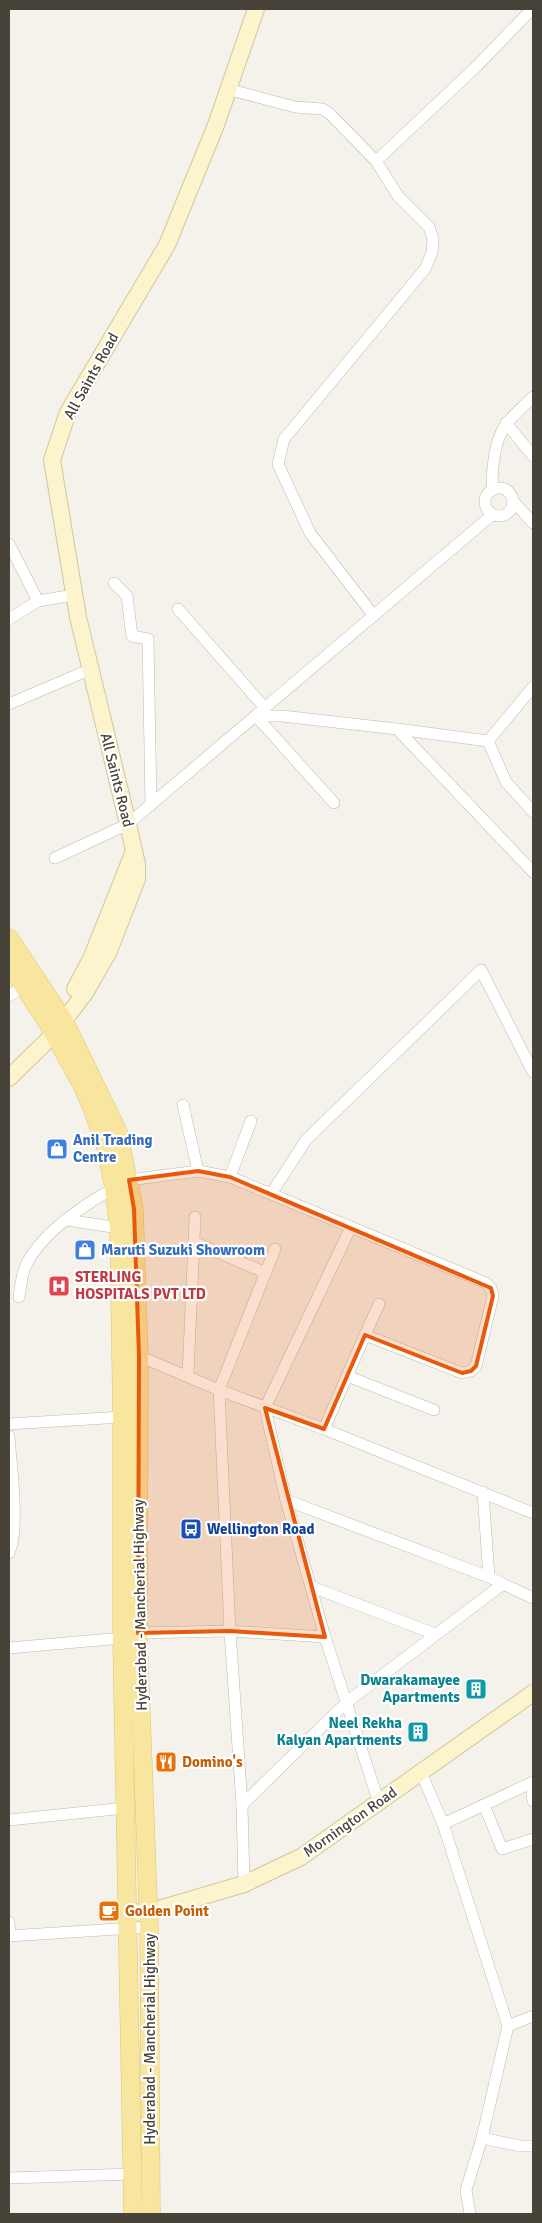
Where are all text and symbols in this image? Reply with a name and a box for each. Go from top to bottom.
street label: All Saints Road [60,329,122,423]
street label: All Saints Road [97,731,137,829]
place label: Anil Trading Centre [73,1131,152,1166]
shop icon: Anil Trading Centre [45,1137,69,1161]
shop icon: Maruti Suzuki Showroom [73,1238,97,1262]
place label: Maruti Suzuki Showroom [101,1241,265,1259]
place label: STERLING HOSPITALS PVT LTD [75,1268,206,1303]
hospital icon: STERLING HOSPITALS PVT LTD [47,1274,71,1298]
street label: Hyderabad - Mancherial Highway [129,1499,151,1711]
bus stop icon: Wellington Road [179,1517,203,1541]
place label: Wellington Road [207,1520,315,1538]
place label: Dwarakamayee Apartments [360,1671,460,1706]
building icon: Dwarakamayee Apartments [464,1677,488,1701]
place label: Neel Rekha Kalyan Apartments [277,1714,402,1749]
building icon: Neel Rekha Kalyan Apartments [406,1720,430,1744]
restaurant icon: Domino's [154,1750,178,1774]
place label: Domino's [182,1753,243,1771]
street label: Mornington Road [300,1783,400,1861]
cafe icon: Golden Point [97,1899,121,1923]
place label: Golden Point [125,1902,209,1920]
street label: Hyderabad - Mancherial Highway [141,1933,159,2145]

